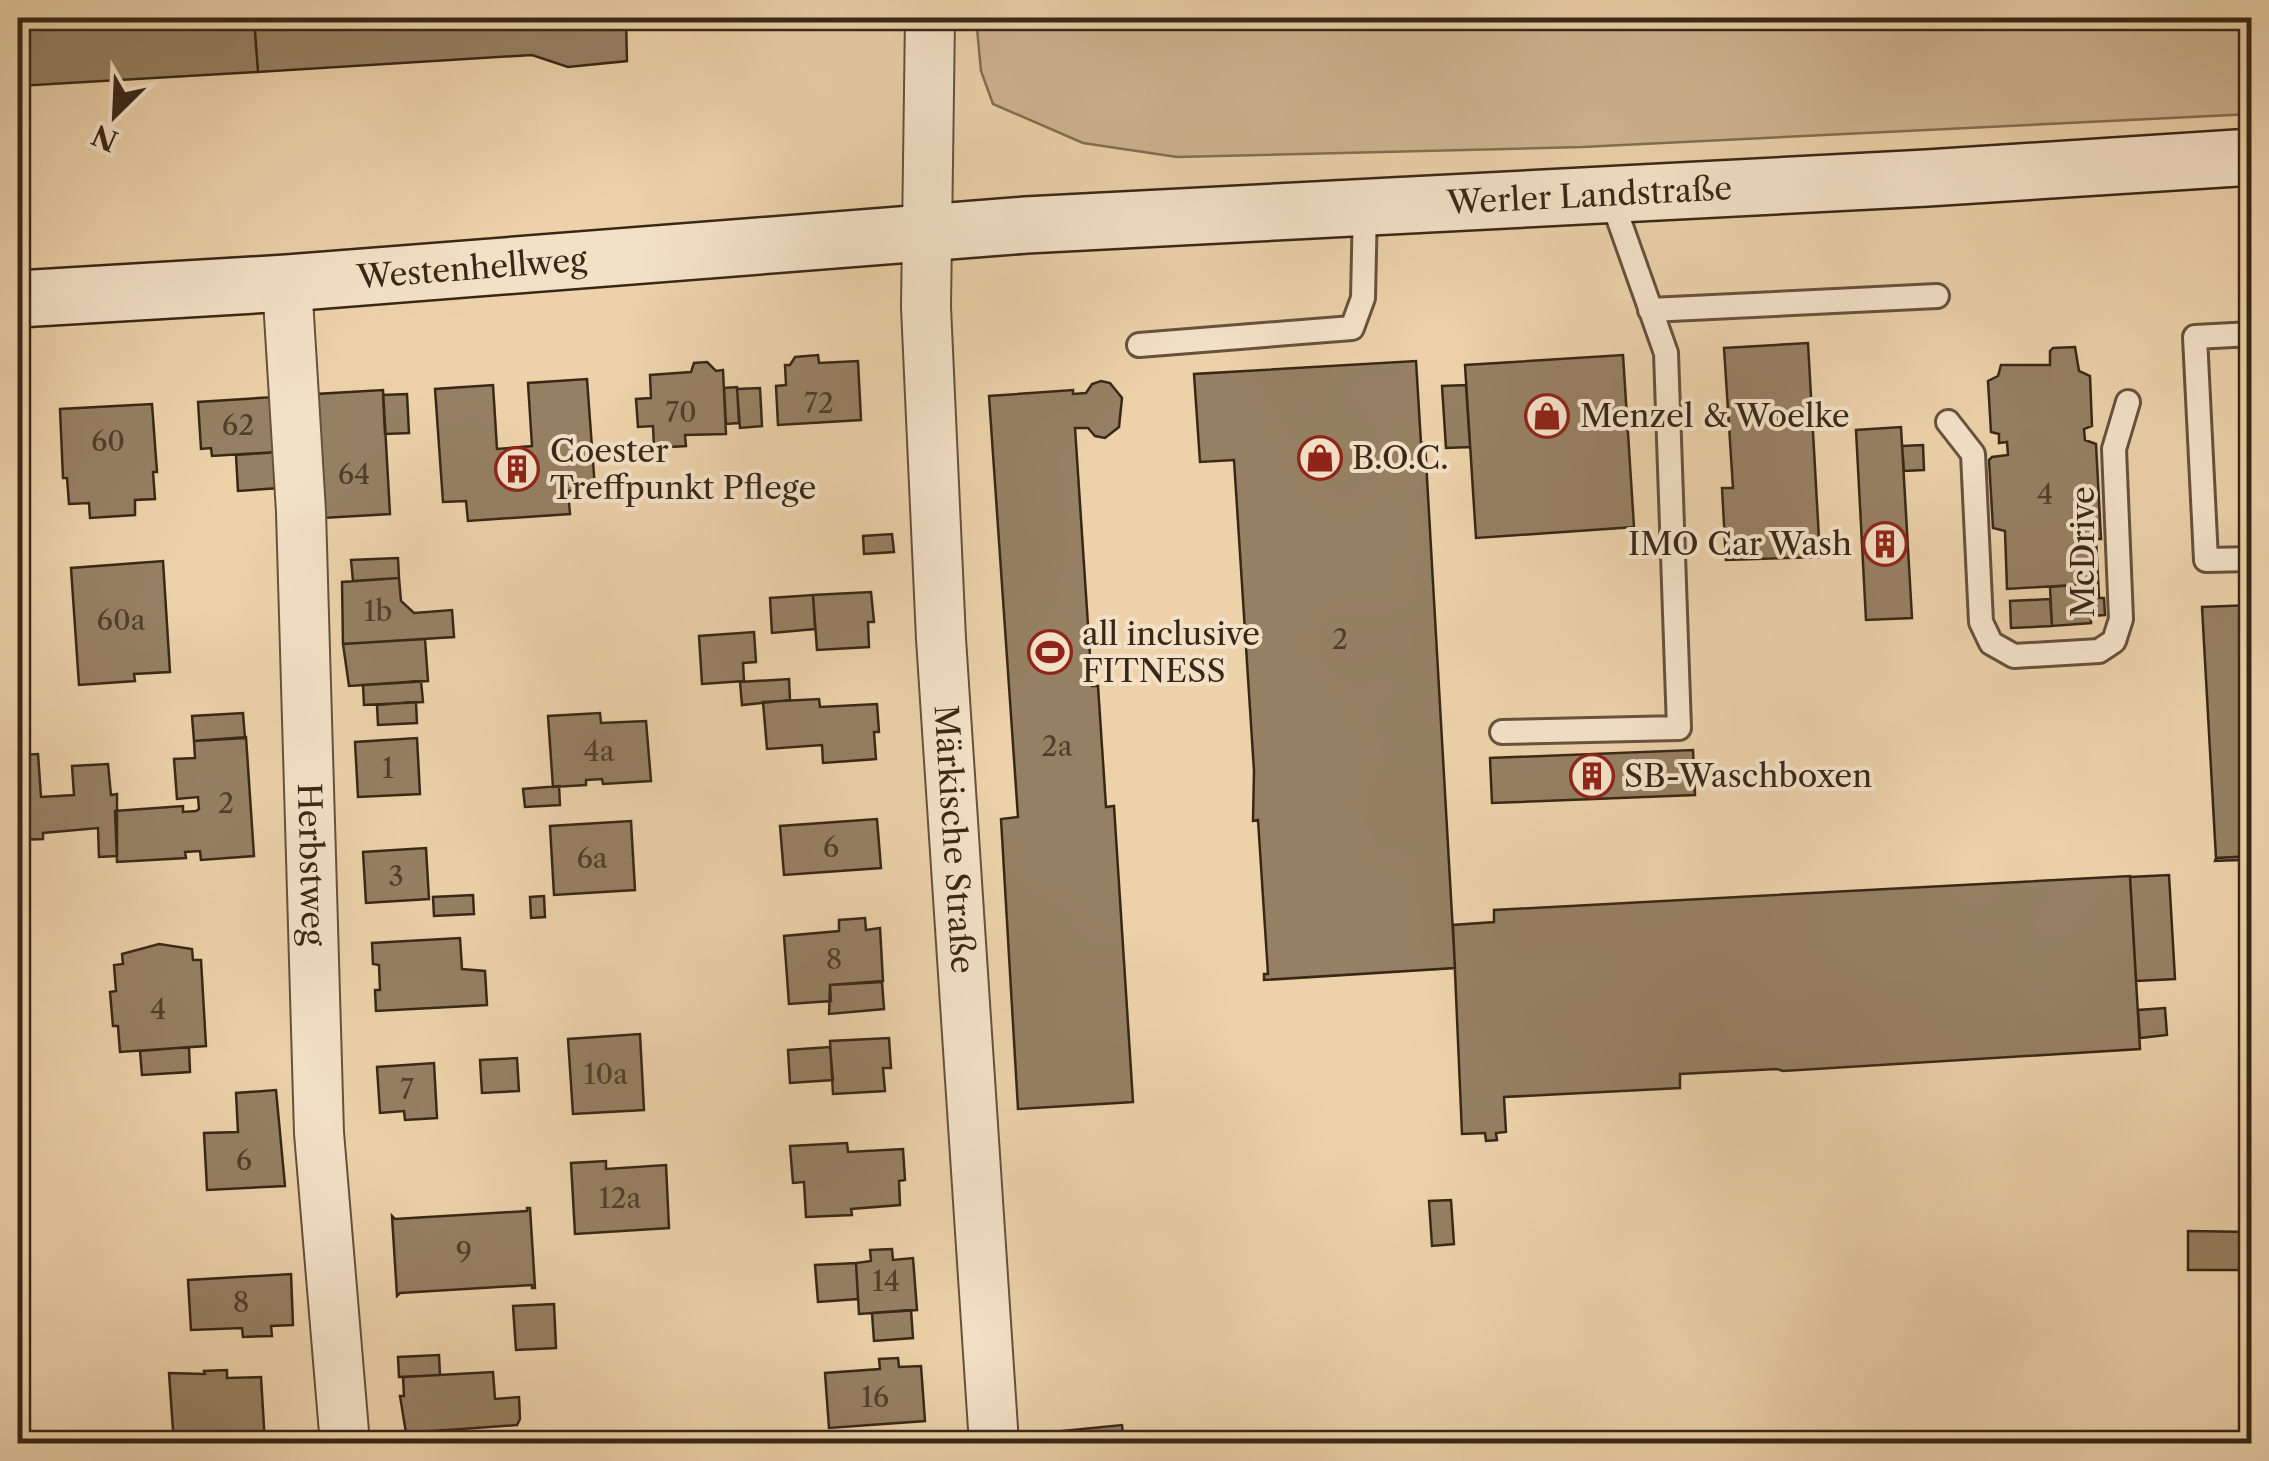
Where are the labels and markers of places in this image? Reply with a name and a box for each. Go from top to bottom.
shop icon: Menzel & Woelke [1524,393,1570,439]
place label: Menzel & Woelke [1580,396,1850,435]
place label: Coester Treffpunkt Pflege [550,431,816,507]
shop icon: B.O.C. [1297,435,1343,481]
place label: B.O.C. [1352,438,1449,477]
building icon: Coester Treffpunkt Pflege [494,446,540,492]
building icon: IMO Car Wash [1862,521,1908,567]
place label: IMO Car Wash [1628,524,1852,563]
place label: all inclusive FITNESS [1082,614,1260,690]
sports icon: all inclusive FITNESS [1027,629,1073,675]
building icon: SB-Waschboxen [1569,753,1615,799]
place label: SB-Waschboxen [1624,756,1872,795]

